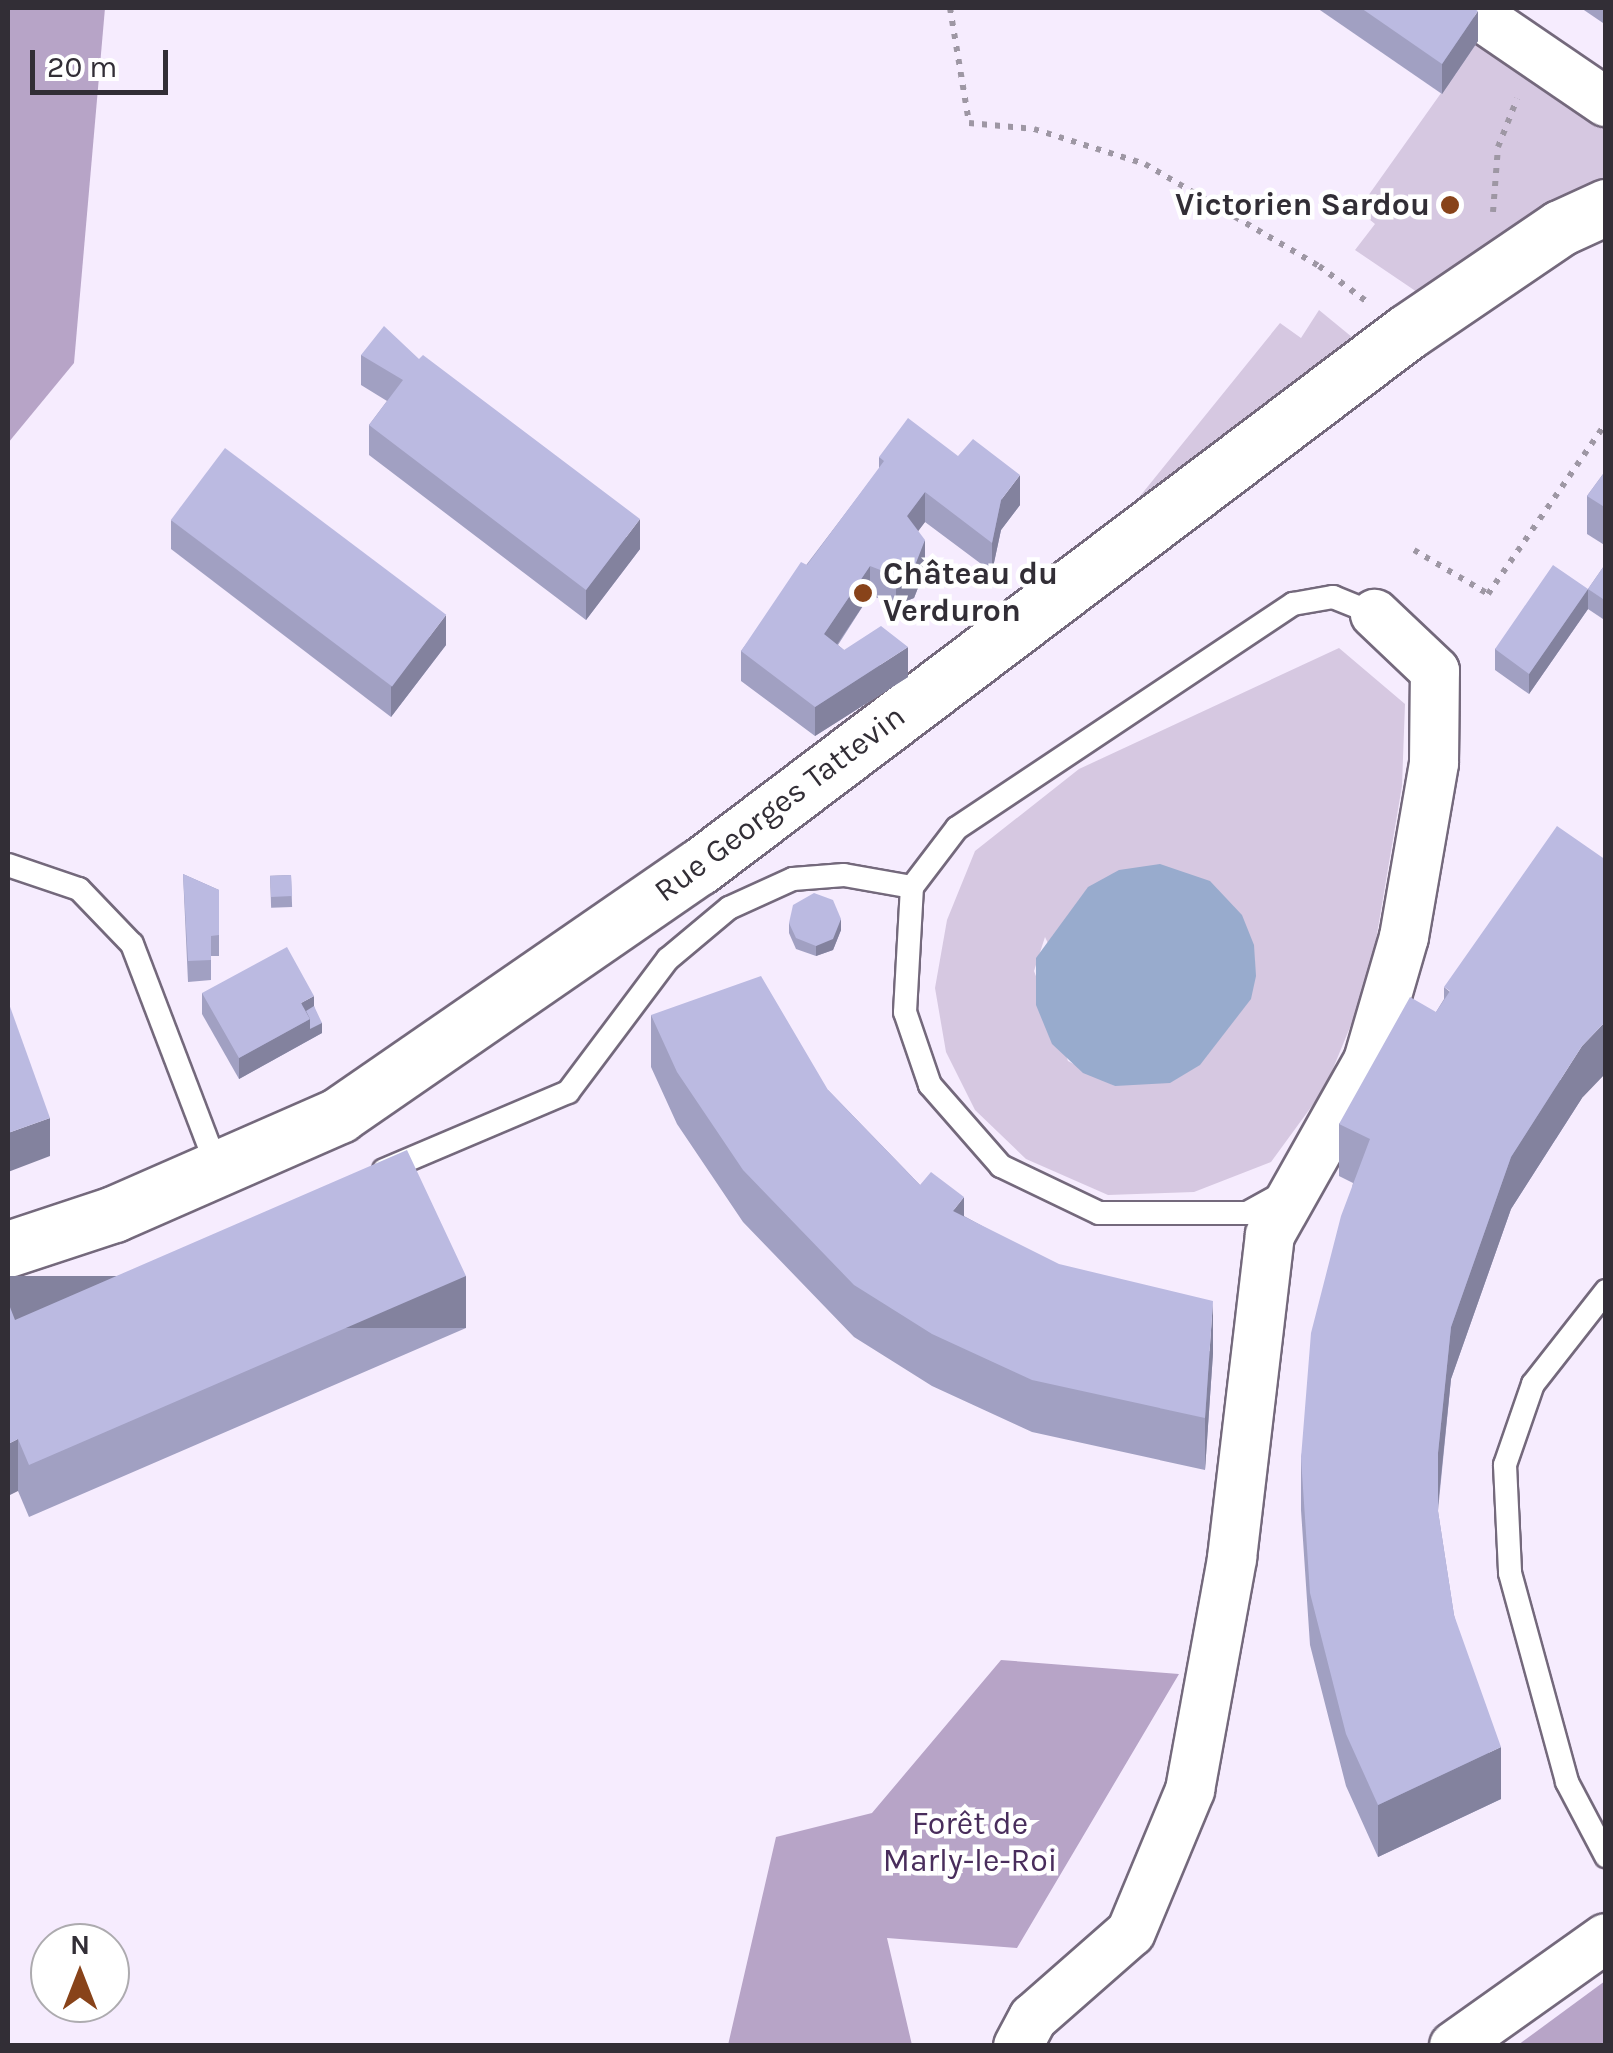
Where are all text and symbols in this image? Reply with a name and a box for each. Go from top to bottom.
scale bar [35,30,172,92]
text: 20 m [47,49,117,85]
place label: Victorien Sardou [1175,186,1430,224]
marker: Victorien Sardou [1439,194,1461,216]
place label: Château du Verduron [883,556,1058,631]
marker: Château du Verduron [852,582,874,604]
street label: Rue Georges Tattevin [647,697,913,911]
park label: Forêt de Marly-le-Roi [883,1806,1057,1881]
north arrow [30,1923,130,2023]
text: N [70,1928,90,1961]

